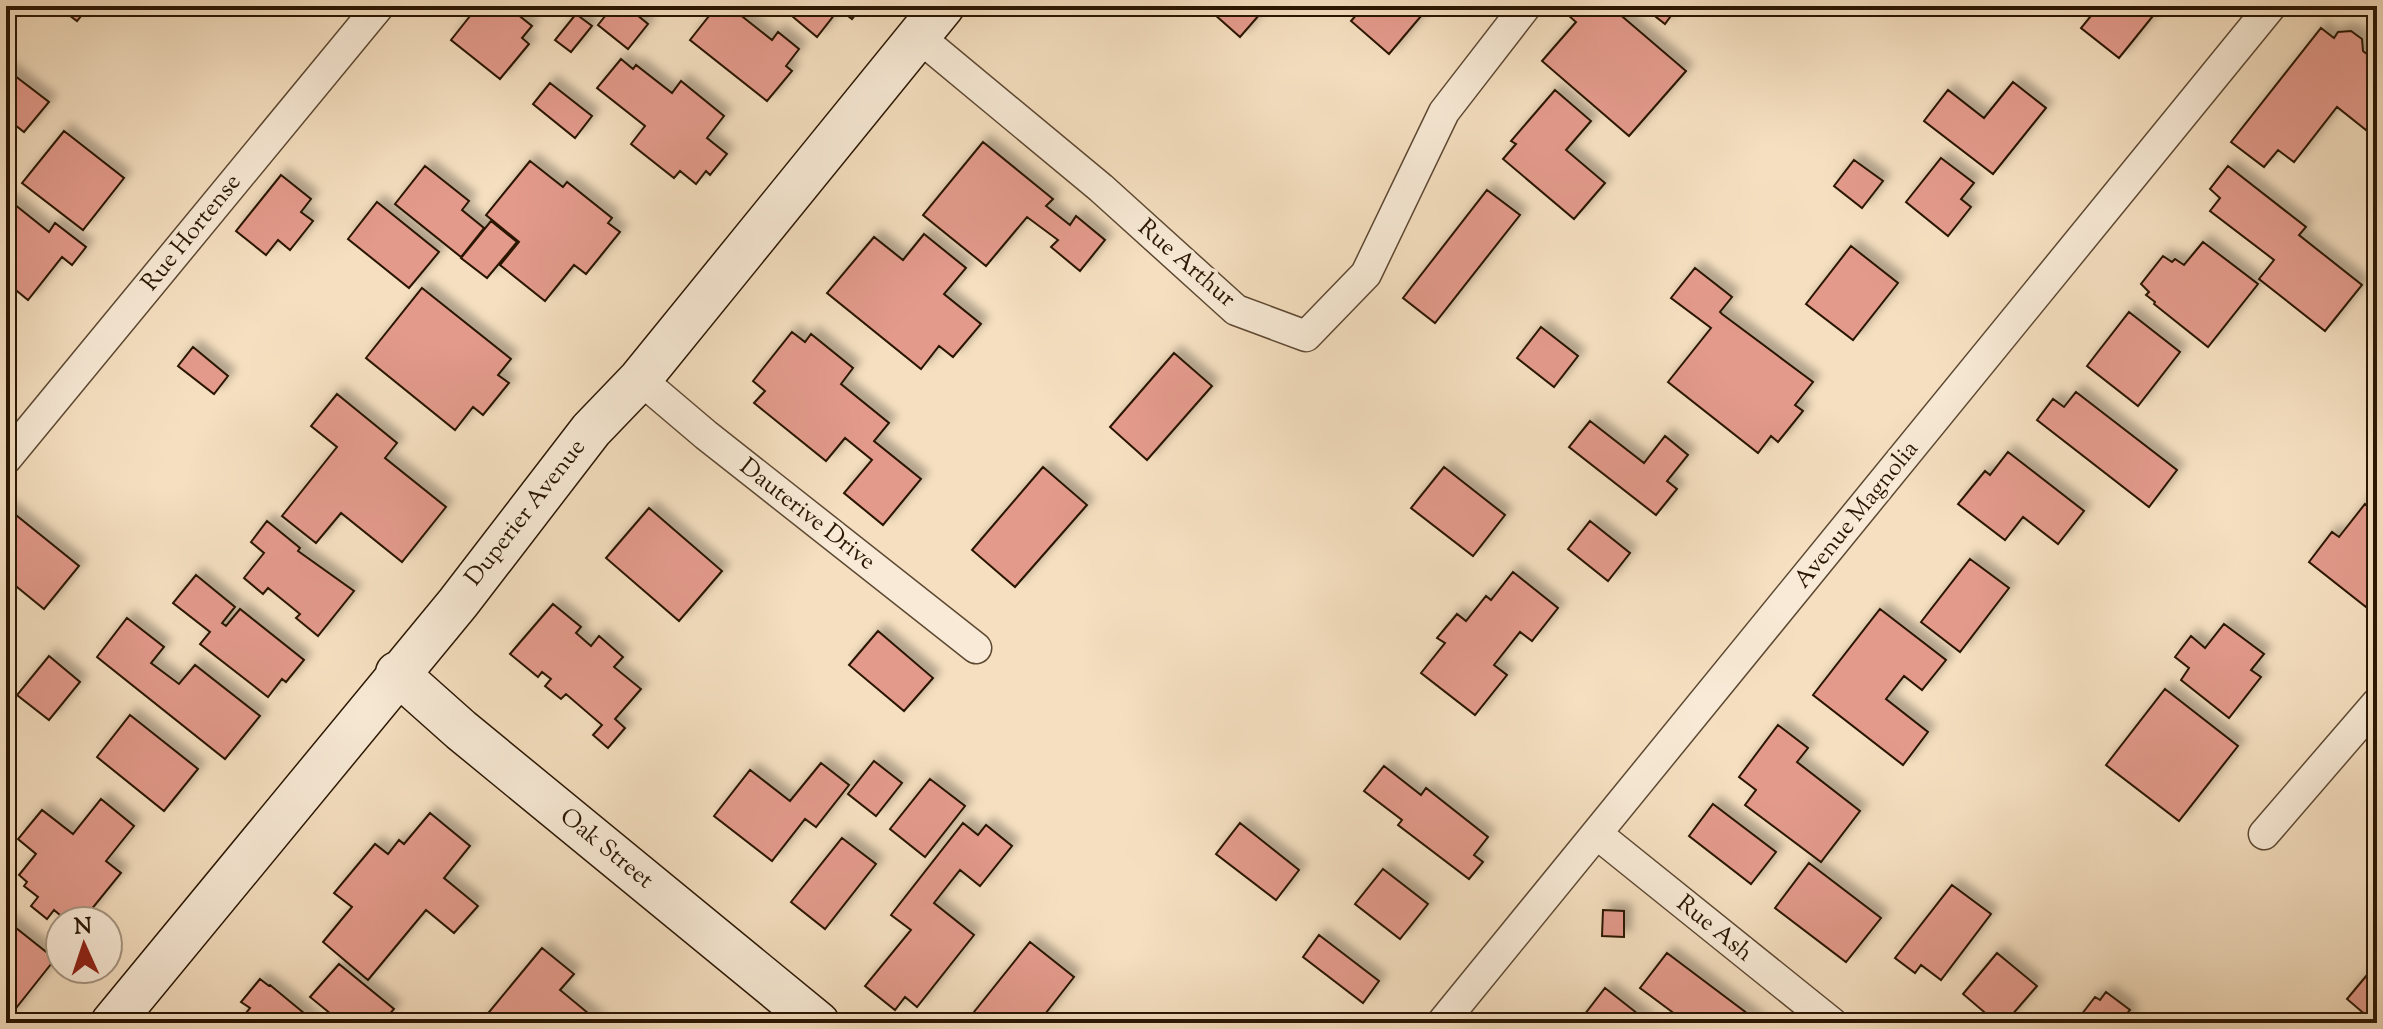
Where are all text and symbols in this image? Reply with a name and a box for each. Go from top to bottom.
street label: Rue Hortense [134,167,250,299]
street label: Rue Arthur [1130,212,1242,316]
street label: Duperier Avenue [458,432,594,594]
street label: Avenue Magnolia [1787,434,1927,596]
street label: Dauterive Drive [732,451,882,579]
street label: Oak Street [552,801,660,897]
street label: Rue Ash [1668,888,1760,970]
north arrow [44,905,124,985]
text: N [74,912,93,944]

